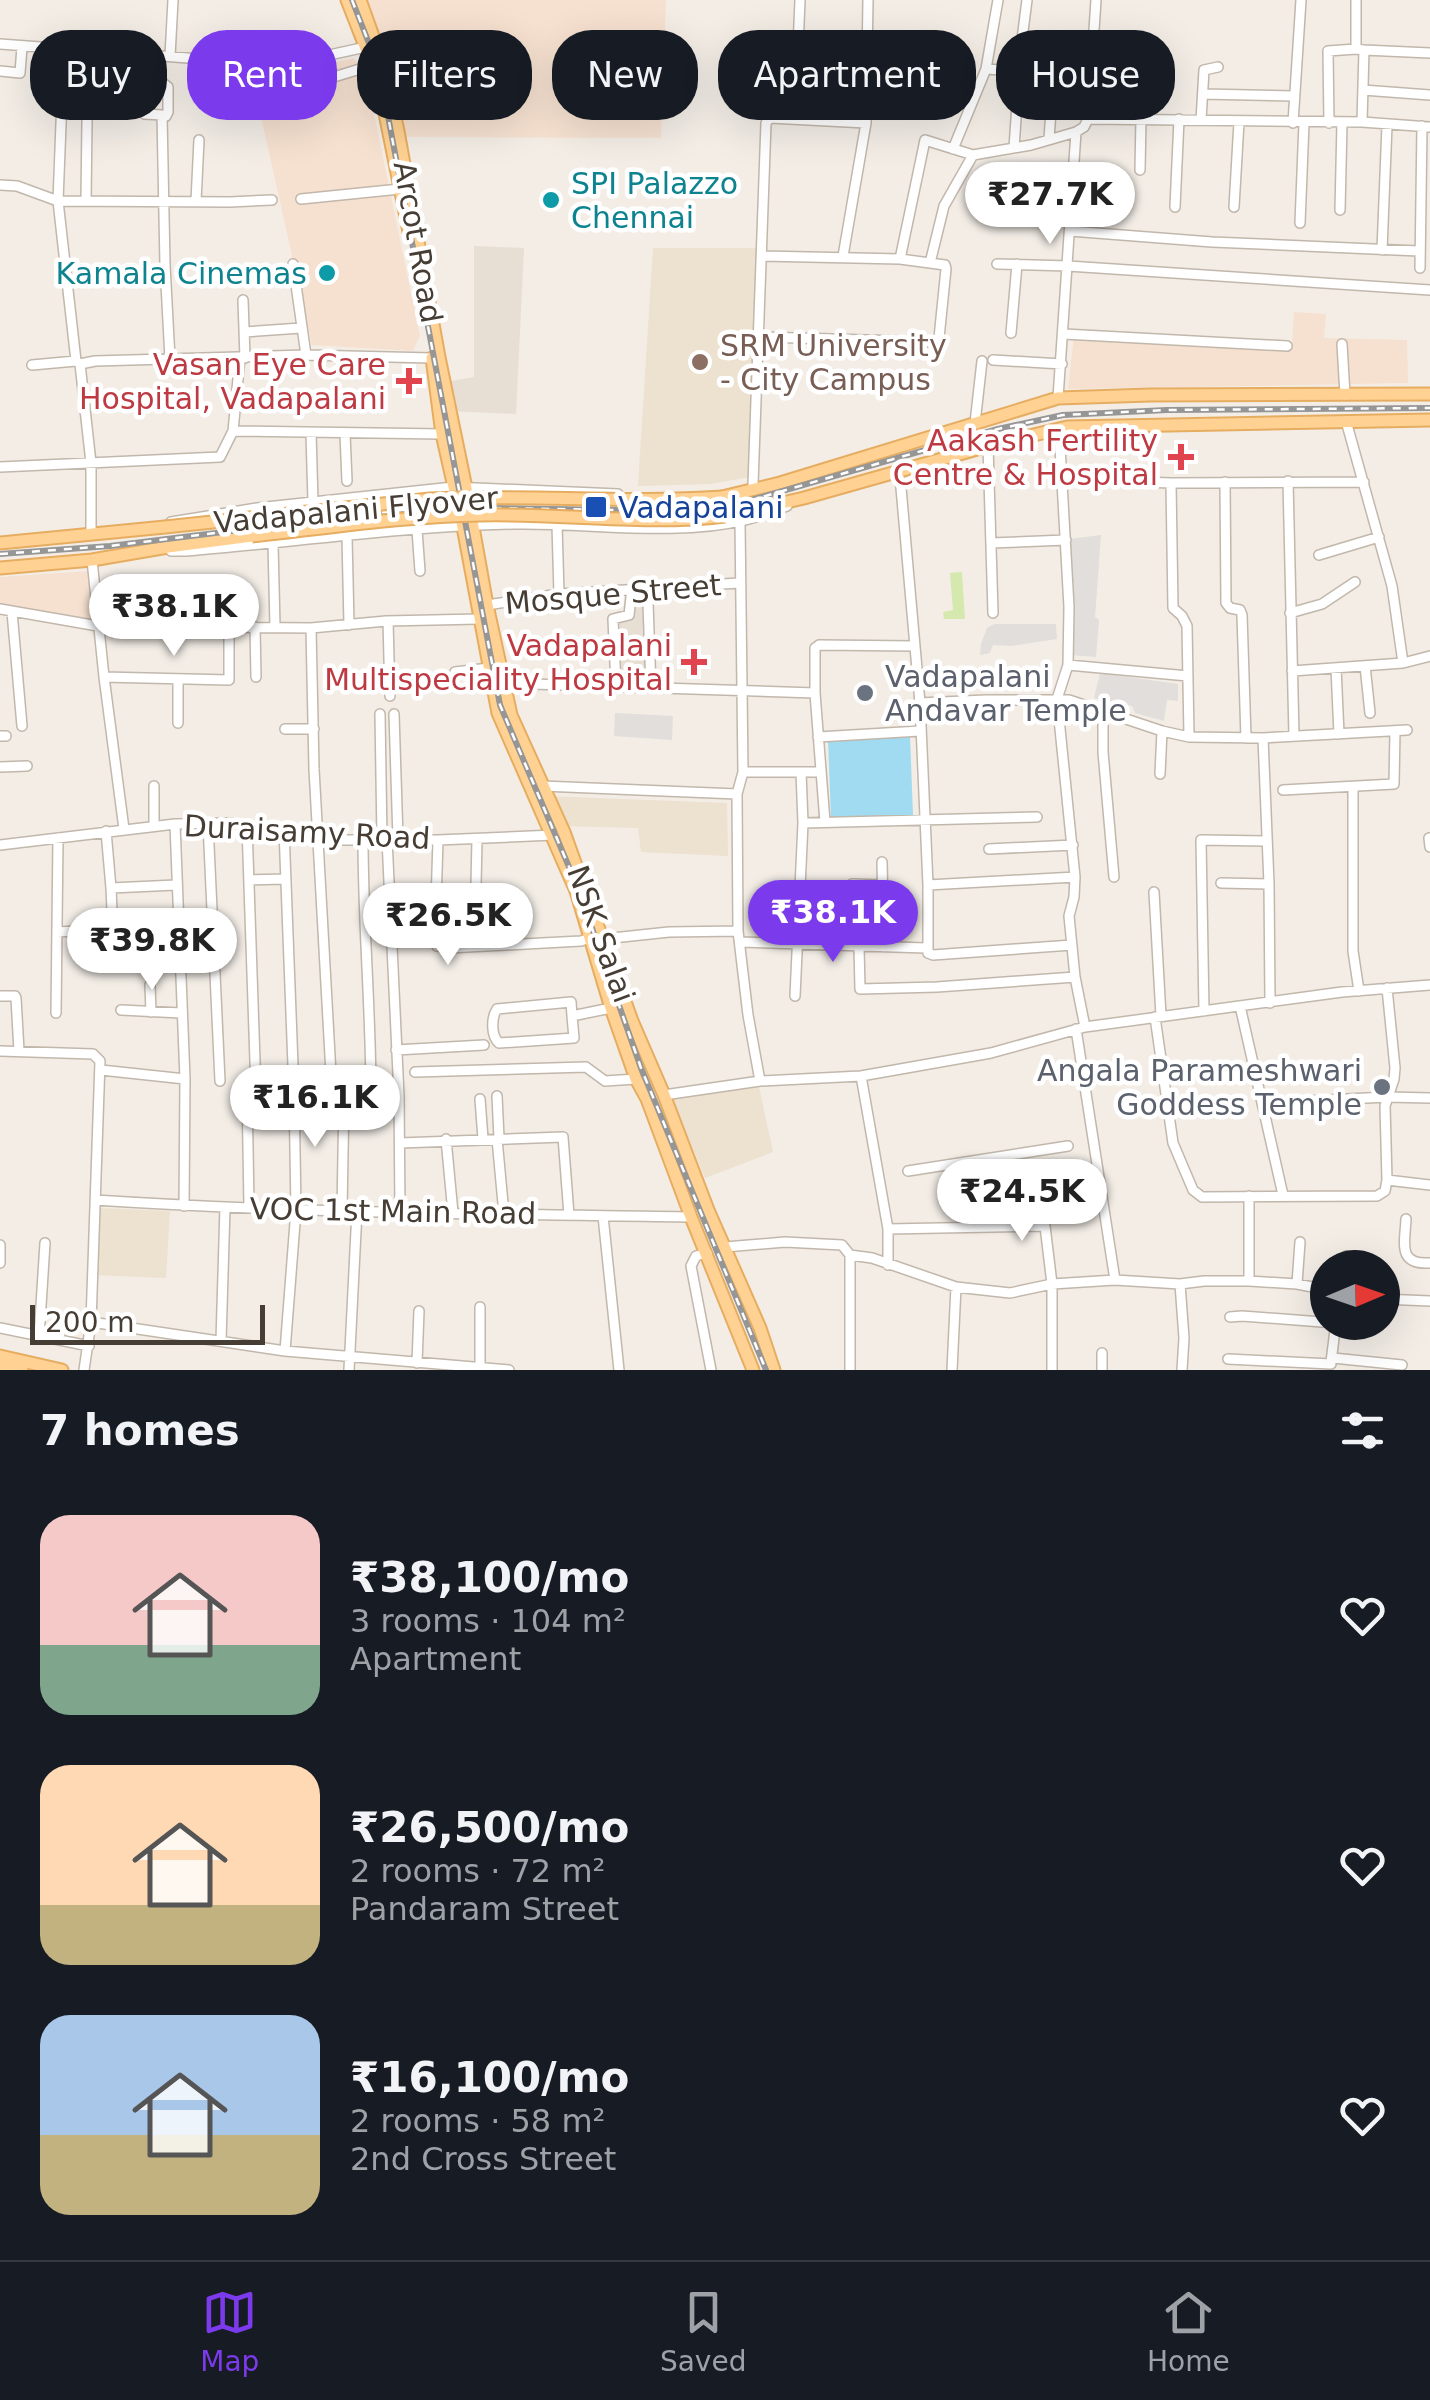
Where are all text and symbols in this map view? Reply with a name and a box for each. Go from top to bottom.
chip: Buy [30,30,167,120]
chip: Rent [187,30,337,120]
chip: Filters [357,30,532,120]
chip: New [552,30,698,120]
chip: Apartment [718,30,976,120]
chip: House [996,30,1175,120]
street label: Arcot Road [387,158,449,326]
pin: ₹27.7K [969,162,1131,247]
place label: SPI Palazzo Chennai [571,166,738,235]
text: ₹27.7K [987,175,1113,213]
marker: SPI Palazzo Chennai [540,189,562,211]
place label: Kamala Cinemas [56,256,307,291]
marker: Kamala Cinemas [316,262,338,284]
place label: SRM University - City Campus [720,328,947,397]
place label: Vasan Eye Care Hospital, Vadapalani [79,347,386,416]
marker: SRM University - City Campus [689,351,711,373]
marker: Vasan Eye Care Hospital, Vadapalani [396,368,422,394]
place label: Aakash Fertility Centre & Hospital [893,423,1158,492]
marker: Aakash Fertility Centre & Hospital [1168,444,1194,470]
street label: Vadapalani Flyover [212,480,500,540]
place label: Vadapalani [618,490,784,525]
marker: Vadapalani [583,494,609,520]
street label: Mosque Street [503,567,723,621]
pin: ₹38.1K [93,574,255,659]
text: ₹38.1K [111,587,237,625]
place label: Vadapalani Multispeciality Hospital [324,628,672,697]
marker: Vadapalani Multispeciality Hospital [681,649,707,675]
place label: Vadapalani Andavar Temple [885,659,1127,728]
marker: Vadapalani Andavar Temple [854,682,876,704]
street label: Duraisamy Road [183,808,431,856]
street label: NSK Salai [560,861,642,1007]
pin: ₹38.1K [752,880,914,965]
pin: ₹26.5K [367,883,529,968]
text: ₹38.1K [770,893,896,931]
text: ₹26.5K [385,896,511,934]
pin: ₹39.8K [71,908,233,993]
text: ₹39.8K [89,921,215,959]
place label: Angala Parameshwari Goddess Temple [1037,1053,1362,1122]
pin: ₹16.1K [234,1065,396,1150]
marker: Angala Parameshwari Goddess Temple [1371,1076,1393,1098]
text: ₹16.1K [252,1078,378,1116]
pin: ₹24.5K [941,1159,1103,1244]
text: ₹24.5K [959,1172,1085,1210]
street label: VOC 1st Main Road [249,1191,537,1231]
north arrow [1310,1250,1400,1340]
map controls [1310,1250,1400,1340]
scale bar [30,1300,265,1344]
text: 200 m [45,1306,135,1339]
icon: filters [1335,1403,1390,1458]
text: 7 homes [40,1406,240,1455]
text: ₹38,100/mo [350,1553,629,1602]
icon: home [120,1555,240,1675]
icon: heart [1335,1588,1390,1643]
text: 3 rooms · 104 m² [350,1602,626,1640]
text: Apartment [350,1640,521,1678]
text: ₹26,500/mo [350,1803,629,1852]
icon: home [120,1805,240,1925]
icon: heart [1335,1838,1390,1893]
text: 2 rooms · 72 m² [350,1852,605,1890]
text: Pandaram Street [350,1890,619,1928]
text: ₹16,100/mo [350,2053,629,2102]
icon: home [120,2055,240,2175]
icon: heart [1335,2088,1390,2143]
text: 2 rooms · 58 m² [350,2102,605,2140]
text: 2nd Cross Street [350,2140,616,2178]
tab: Map [200,2285,259,2378]
tab: Saved [660,2285,746,2378]
tab: Home [1147,2285,1230,2378]

